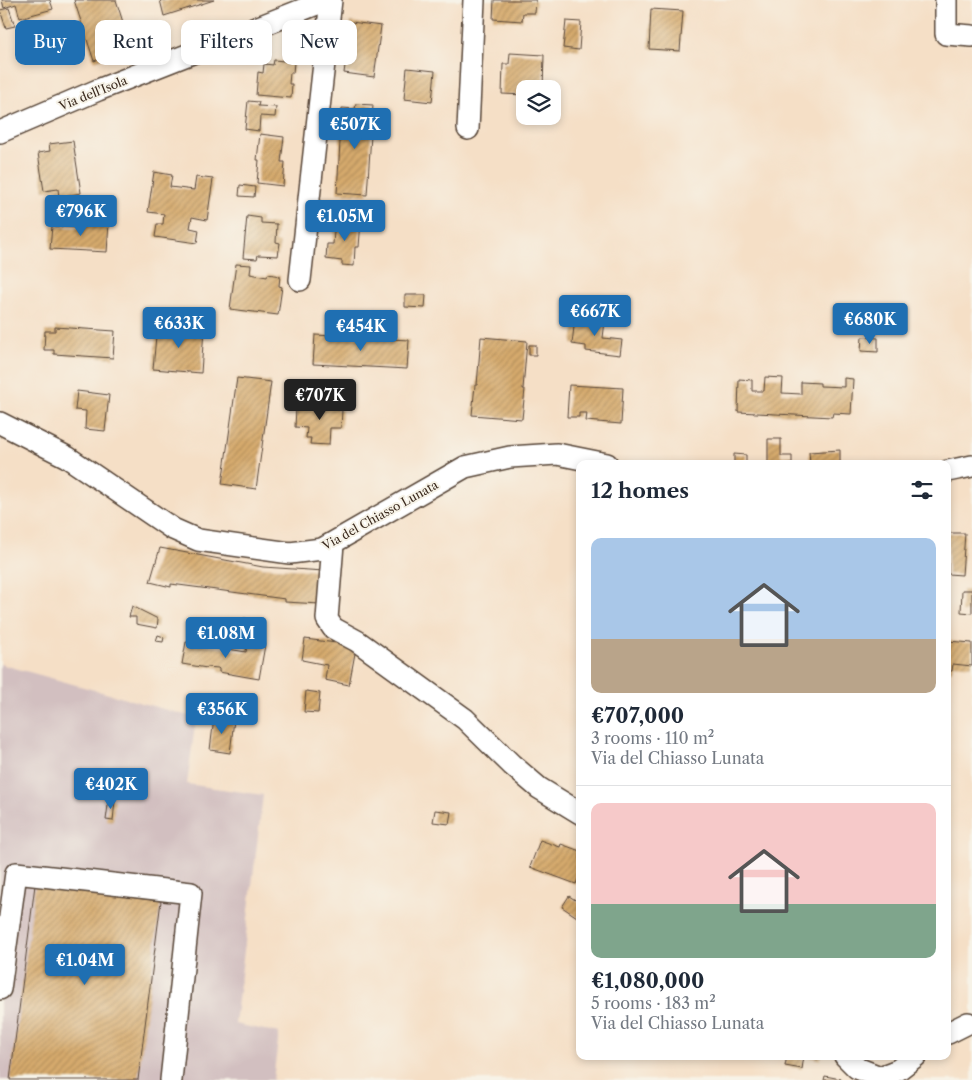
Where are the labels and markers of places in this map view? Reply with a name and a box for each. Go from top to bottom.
pin: €507K [320,108,390,150]
pin: €796K [46,194,116,237]
pin: €1.05M [304,200,386,242]
pin: €667K [560,294,630,337]
pin: €680K [835,302,905,345]
pin: €633K [144,306,214,349]
pin: €454K [326,310,396,352]
pin: €707K [285,378,355,421]
pin: €1.08M [185,616,267,659]
pin: €356K [187,692,257,735]
pin: €402K [76,768,146,810]
pin: €1.04M [44,944,126,986]

